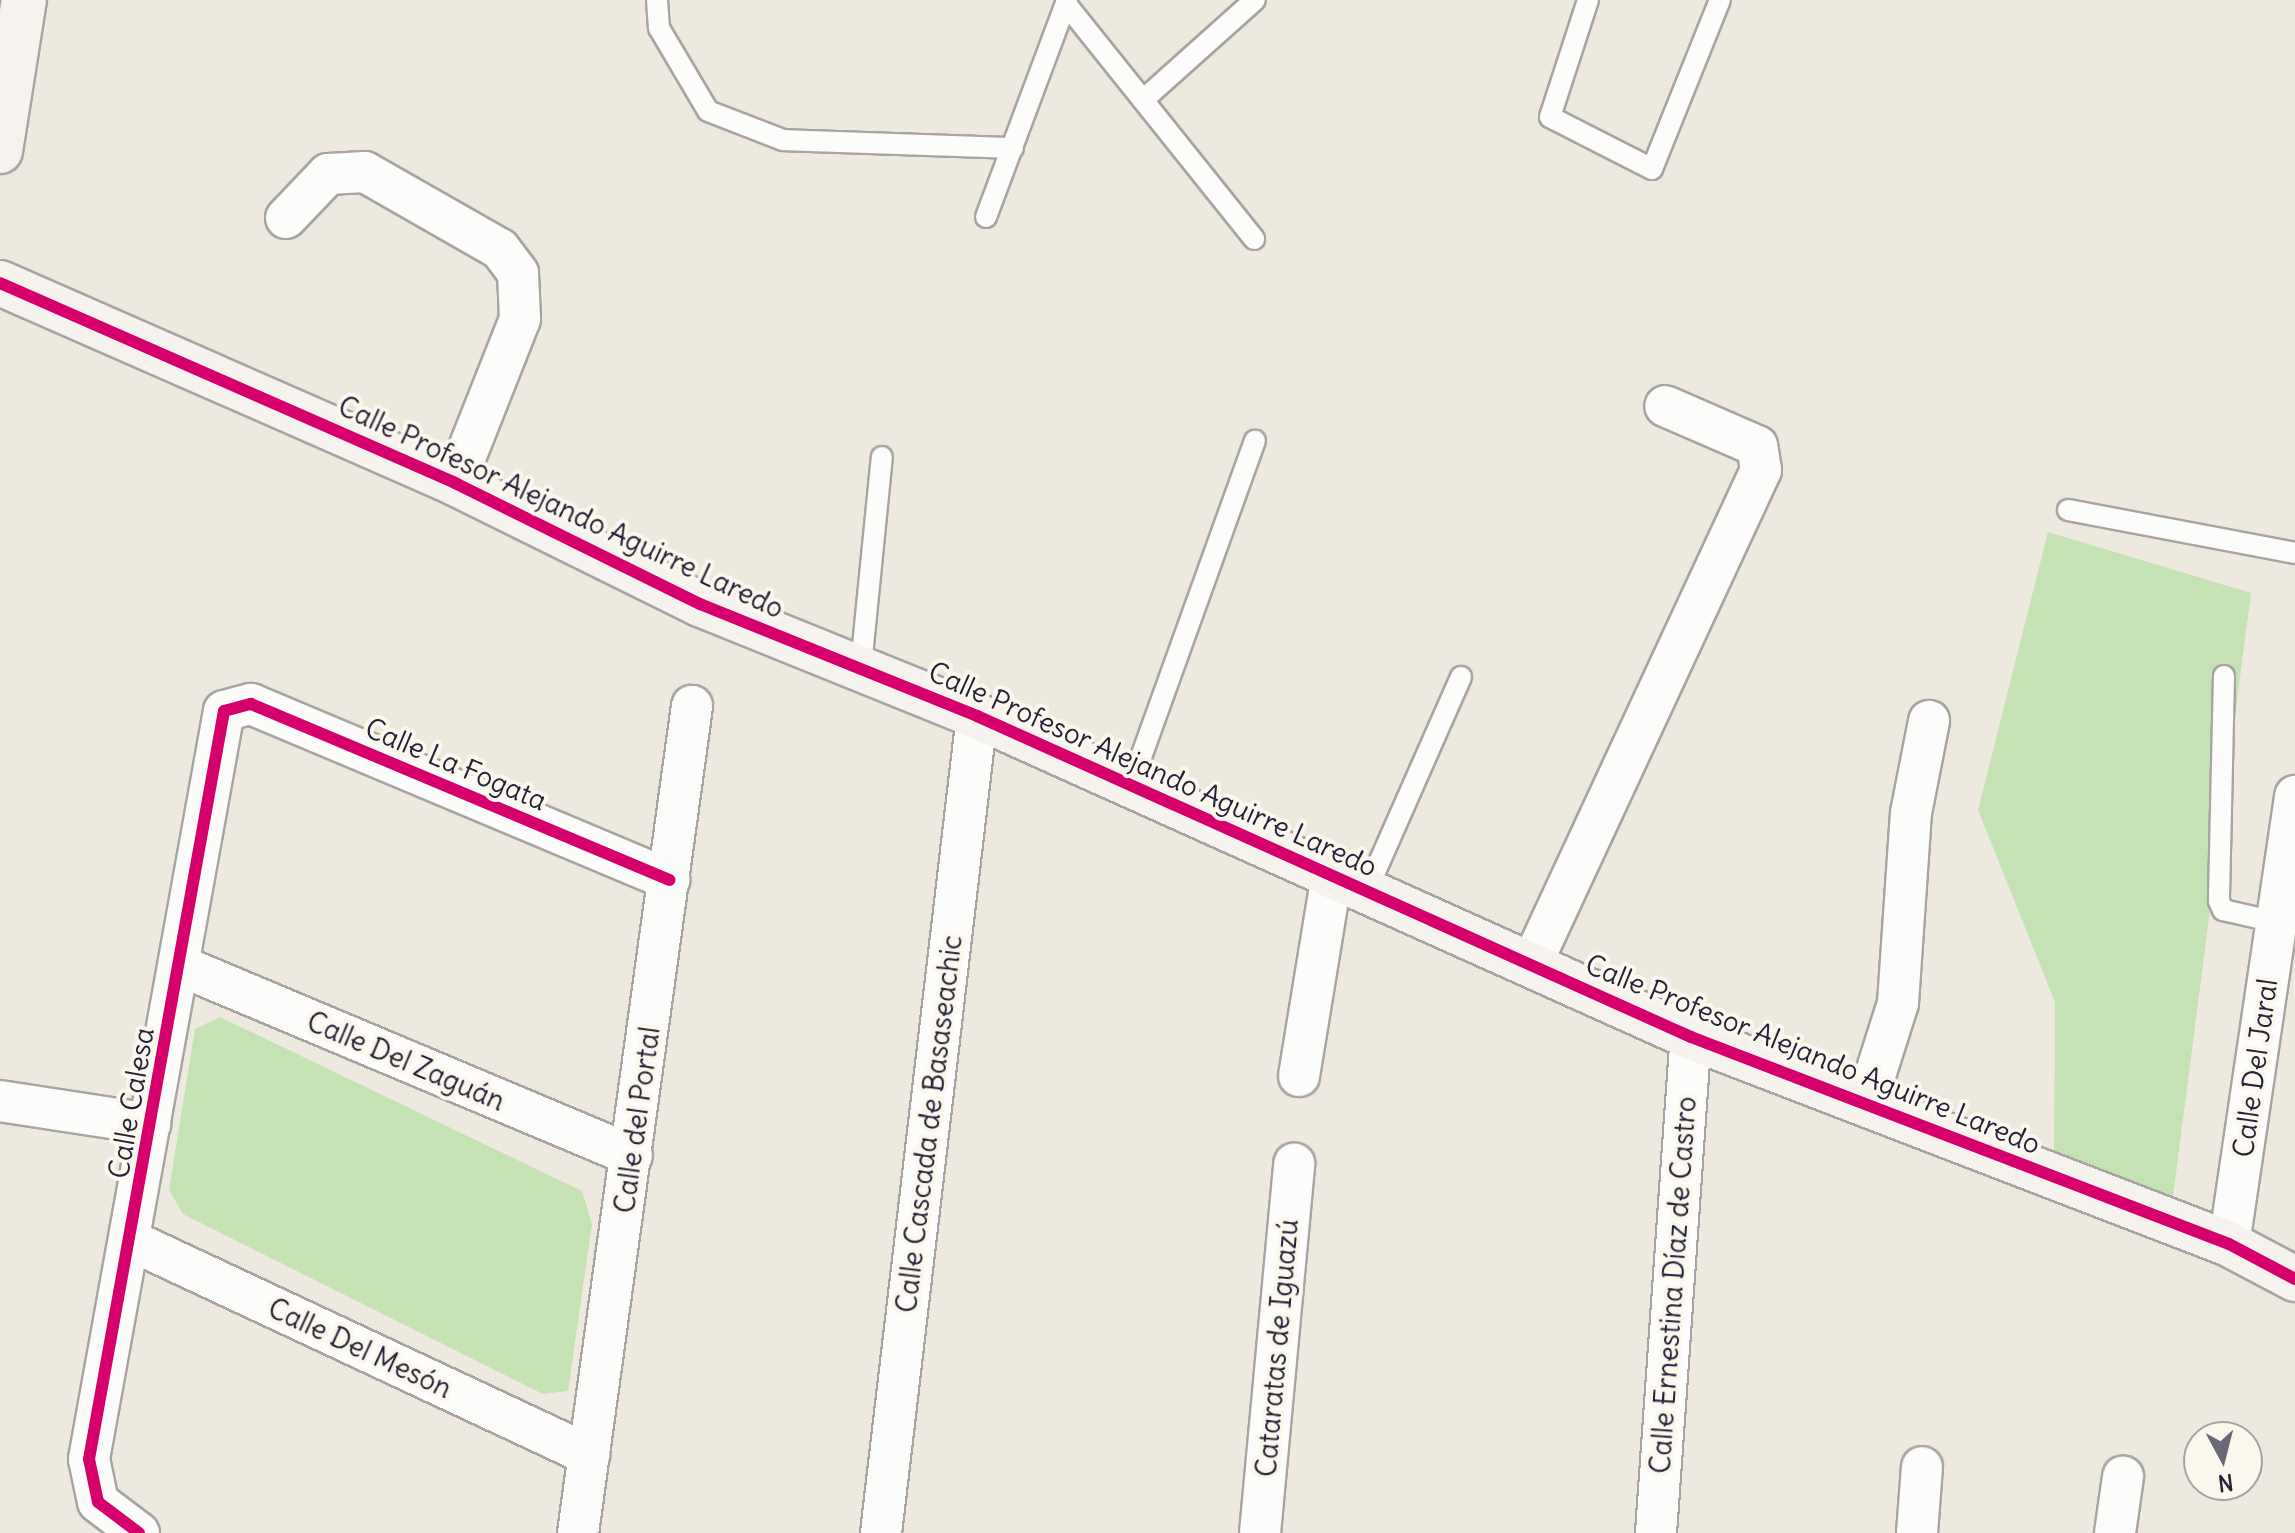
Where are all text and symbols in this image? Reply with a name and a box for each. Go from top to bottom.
street label: Calle Profesor Alejando Aguirre Laredo [333,389,789,625]
street label: Calle Profesor Alejando Aguirre Laredo [923,654,1383,884]
street label: Calle La Fogata [360,711,552,817]
street label: Calle Cascada de Basaseachic [889,933,969,1315]
street label: Calle Profesor Alejando Aguirre Laredo [1581,947,2045,1161]
street label: Calle Del Jaral [2226,977,2284,1159]
street label: Calle Del Zaguán [302,1004,510,1118]
street label: Calle Calesa [101,1025,161,1181]
street label: Calle del Portal [607,1025,667,1215]
street label: Calle Ernestina Díaz de Castro [1643,1095,1703,1475]
street label: Cataratas de Iguazú [1249,1218,1305,1478]
street label: Calle Del Mesón [263,1291,457,1405]
north arrow [2183,1421,2263,1501]
text: N [2216,1468,2235,1498]

